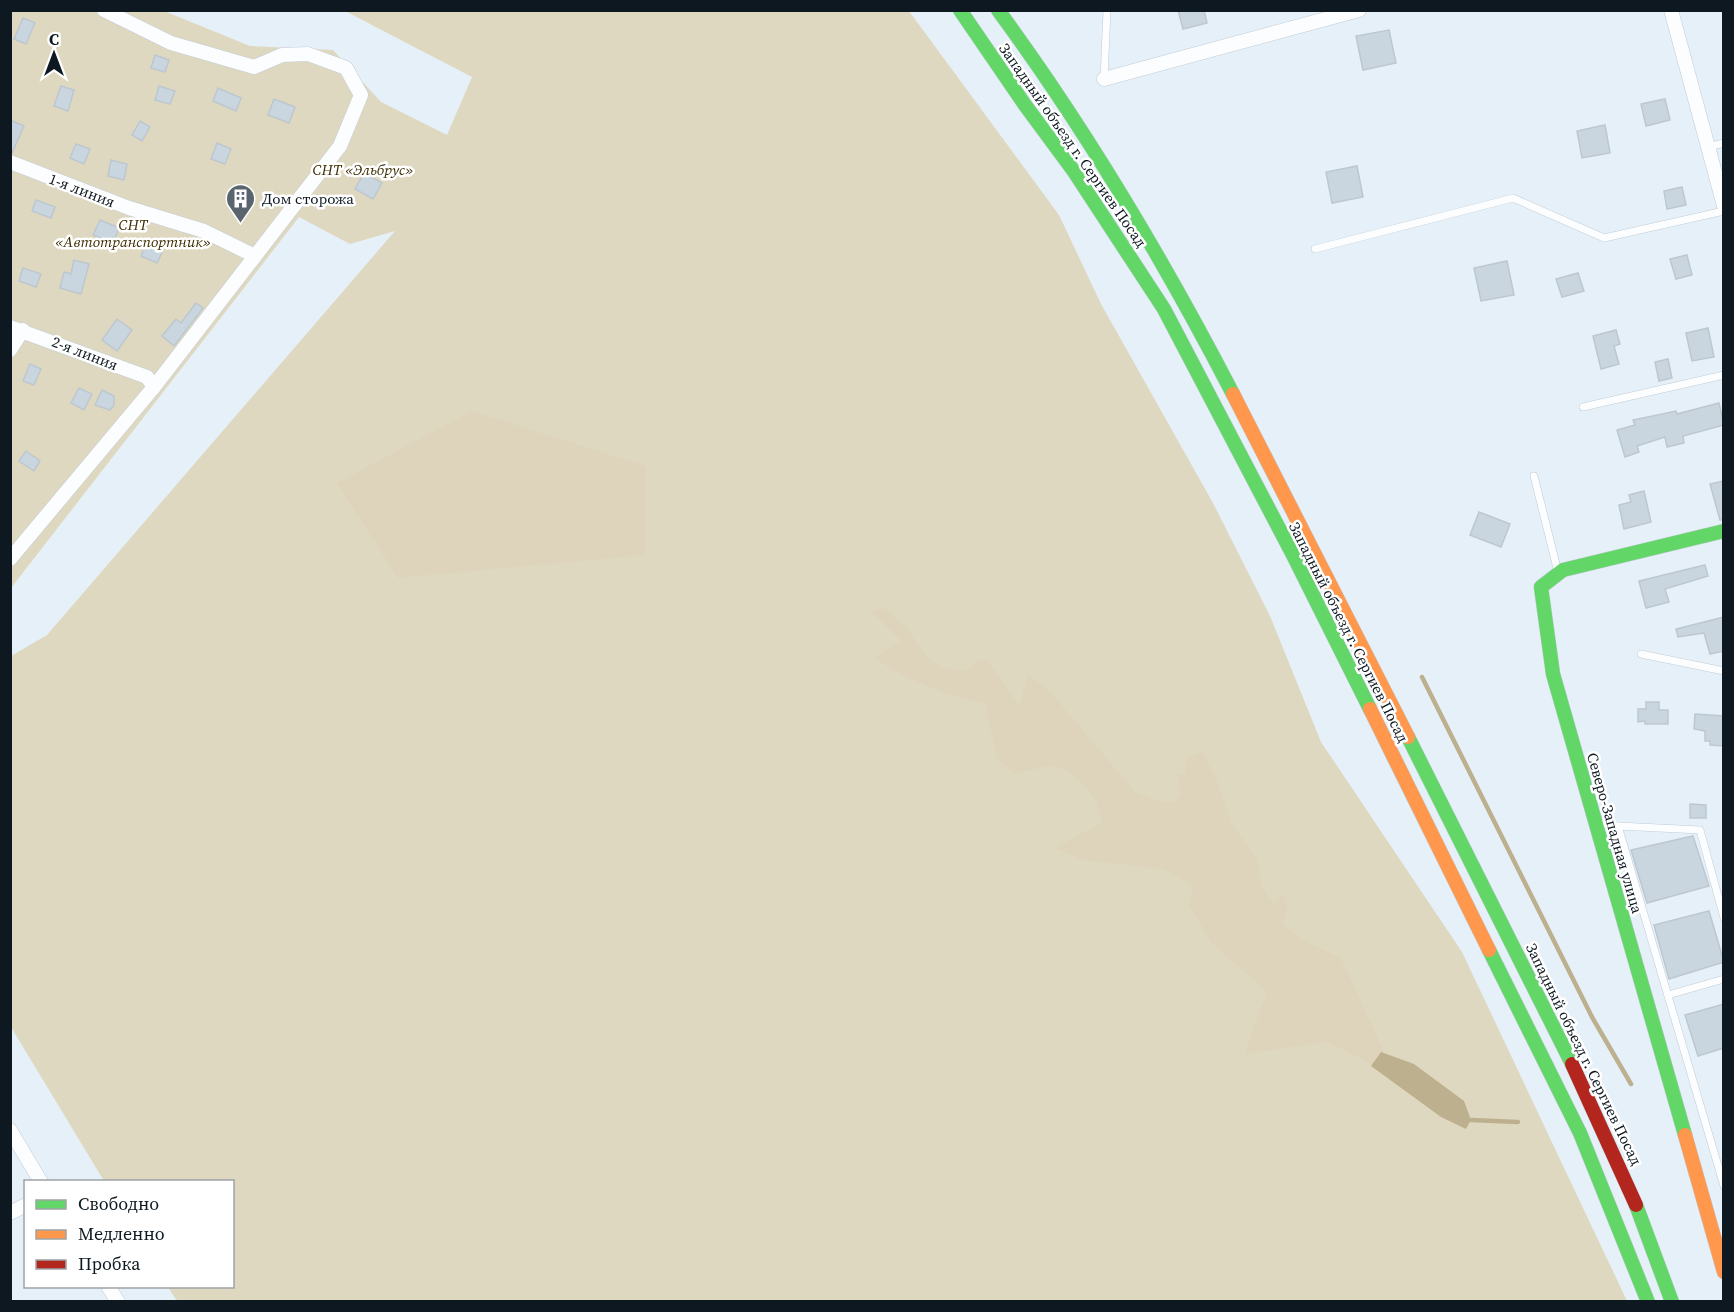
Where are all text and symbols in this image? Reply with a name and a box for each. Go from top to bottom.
north arrow [24,24,84,84]
text: С [49,28,59,50]
street label: Западный объезд г. Сергиев Посад [994,39,1152,252]
park label: СНТ «Эльбрус» [313,159,413,180]
street label: 1-я линия [46,168,118,212]
building icon: Дом сторожа [225,182,257,224]
place label: Дом сторожа [262,188,354,209]
park label: СНТ «Автотранспортник» [55,214,211,252]
street label: 2-я линия [49,331,121,375]
street label: Западный объезд г. Сергиев Посад [1284,518,1414,746]
street label: Северо-Западная улица [1582,750,1648,916]
street label: Западный объезд г. Сергиев Посад [1521,939,1647,1169]
legend [24,1180,234,1288]
text: Свободно [78,1191,159,1216]
text: Медленно [78,1221,165,1246]
text: Пробка [78,1251,141,1276]

